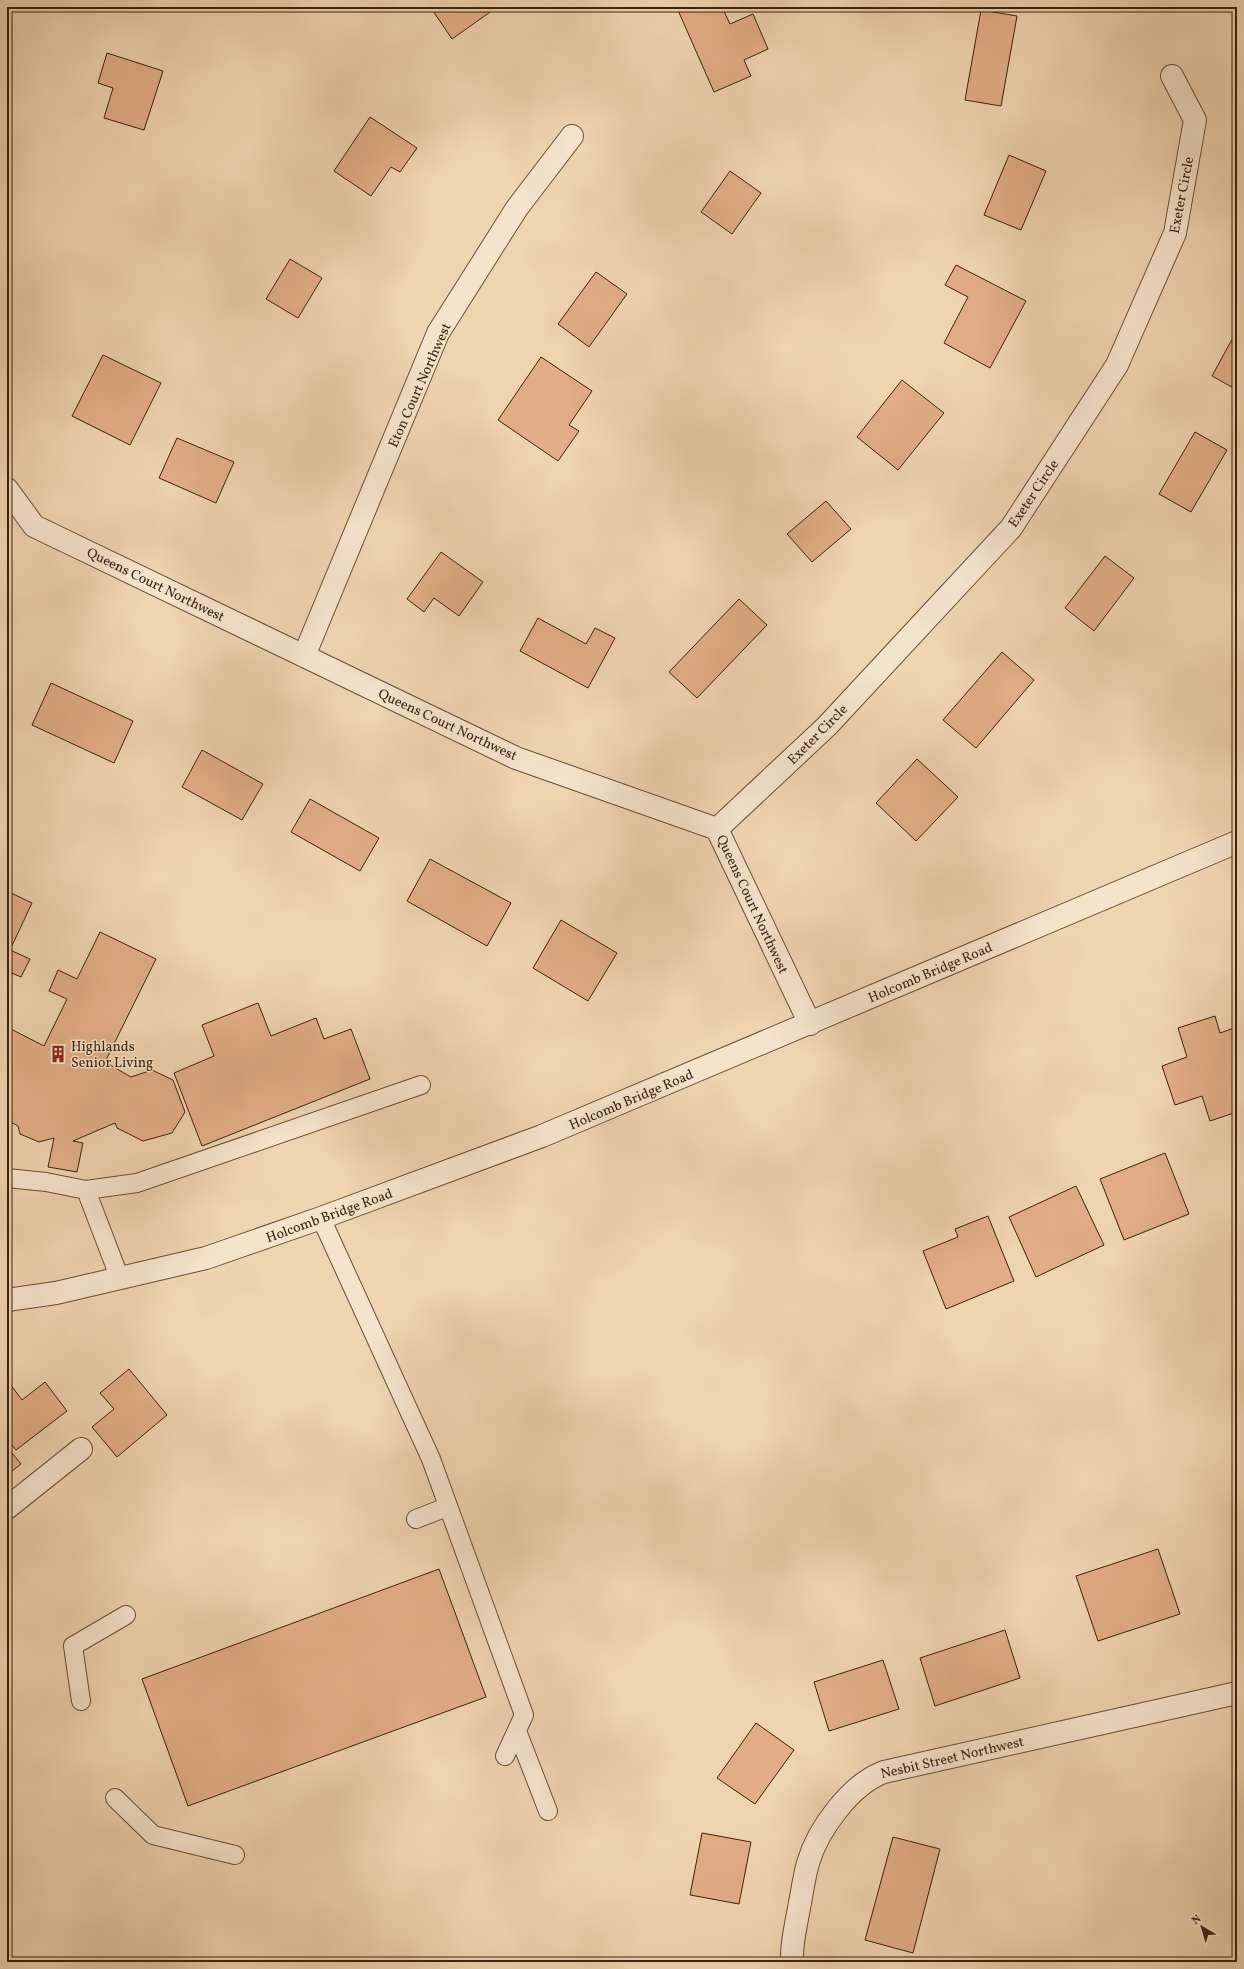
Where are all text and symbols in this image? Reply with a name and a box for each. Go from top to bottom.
street label: Exeter Circle [1166,155,1199,235]
street label: Eton Court Northwest [384,320,456,451]
street label: Exeter Circle [1005,456,1064,532]
street label: Queens Court Northwest [83,544,228,627]
street label: Queens Court Northwest [375,685,520,766]
street label: Exeter Circle [784,700,853,769]
street label: Queens Court Northwest [711,832,792,977]
street label: Holcomb Bridge Road [865,939,996,1008]
place label: Highlands Senior Living [71,1038,153,1073]
building icon: Highlands Senior Living [48,1044,68,1064]
street label: Holcomb Bridge Road [566,1066,697,1135]
street label: Holcomb Bridge Road [264,1185,396,1248]
street label: Nesbit Street Northwest [879,1733,1026,1784]
north arrow [1182,1907,1222,1947]
text: N [1189,1912,1205,1929]

